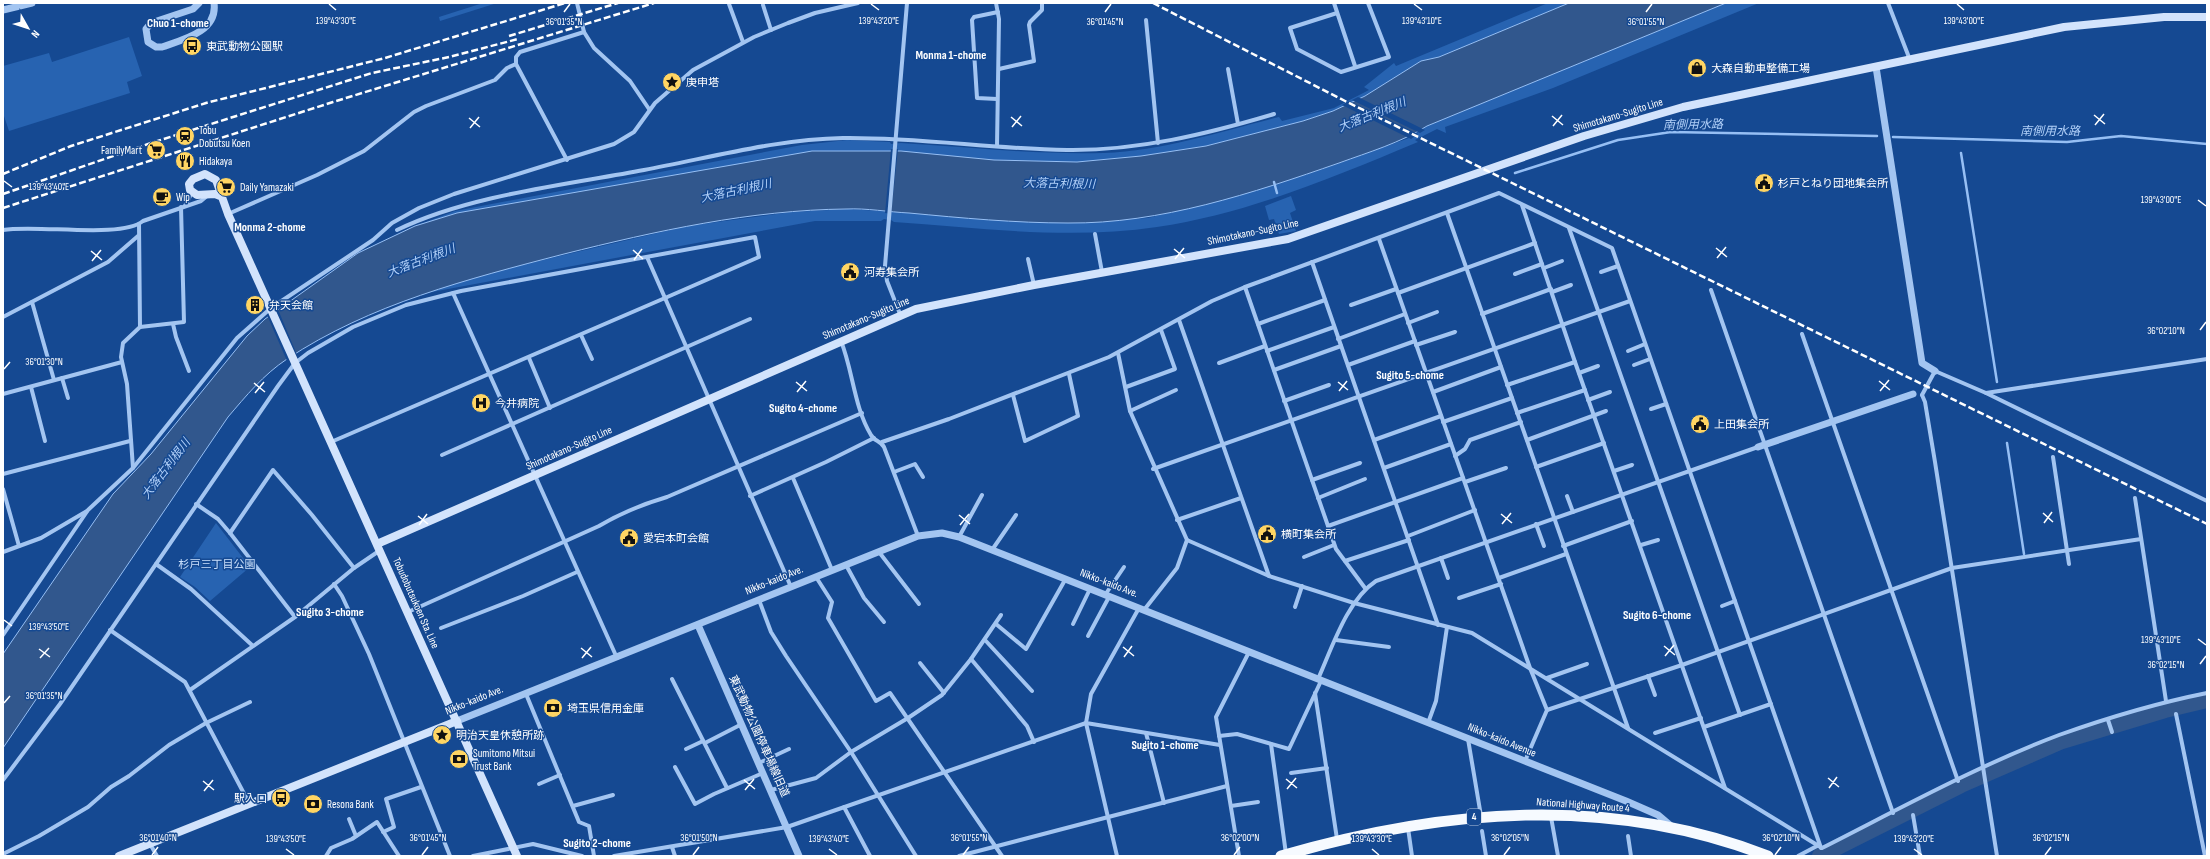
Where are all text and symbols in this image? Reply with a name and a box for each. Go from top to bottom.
north arrow [8,8,48,48]
text: 139°43'30"E [316,15,356,27]
text: 139°43'20"E [859,15,899,27]
text: 139°43'10"E [1402,15,1442,27]
text: 139°43'00"E [1944,15,1984,27]
district label: Chuo 1-chome [147,16,209,31]
text: 36°01'35"N [545,16,583,28]
text: 36°01'45"N [1086,16,1124,28]
text: 36°01'55"N [1628,16,1664,28]
text: N [28,28,42,40]
bus stop icon: 東武動物公園駅 [181,35,203,57]
place label: 東武動物公園駅 [206,40,283,53]
district label: Monma 1-chome [916,48,986,63]
shop icon: 大森自動車整備工場 [1686,57,1708,79]
place label: 大森自動車整備工場 [1711,62,1810,75]
place icon: 庚申塔 [661,71,683,93]
place label: 庚申塔 [686,76,719,89]
water label: 大落古利根川 [1336,94,1410,135]
street label: Shimotakano-Sugito Line [1572,95,1664,135]
water label: 南側用水路 [1663,117,1724,133]
place label: Tobu Dobutsu Koen [199,124,250,150]
water label: 南側用水路 [2020,124,2081,139]
station icon: Tobu Dobutsu Koen [174,125,196,147]
supermarket icon: FamilyMart [145,139,167,161]
place label: FamilyMart [101,144,143,157]
restaurant icon: Hidakaya [174,150,196,172]
place label: Hidakaya [199,155,232,168]
public building icon: 杉戸とねり団地集会所 [1753,172,1775,194]
supermarket icon: Daily Yamazaki [215,176,237,198]
water label: 大落古利根川 [699,176,775,206]
water label: 大落古利根川 [1023,176,1097,192]
place label: 杉戸とねり団地集会所 [1778,177,1889,190]
text: 139°43'40"E [29,181,69,193]
place label: Daily Yamazaki [240,181,294,194]
cafe icon: Wip [151,186,173,208]
place label: Wip [176,191,190,204]
text: 139°43'00"E [2141,194,2181,206]
street label: Shimotakano-Sugito Line [1206,216,1300,248]
district label: Monma 2-chome [234,220,306,235]
water label: 大落古利根川 [385,240,459,281]
public building icon: 河寿集会所 [839,261,861,283]
place label: 河寿集会所 [864,266,920,279]
building icon: 弁天会館 [244,294,266,316]
street label: Shimotakano-Sugito Line [821,294,911,342]
place label: 弁天会館 [269,299,313,312]
text: 36°02'10"N [2147,325,2185,337]
text: 36°01'30"N [25,356,63,368]
district label: Sugito 5-chome [1376,368,1444,383]
hospital icon: 今井病院 [470,392,492,414]
place label: 今井病院 [495,397,539,410]
district label: Sugito 4-chome [769,401,837,416]
public building icon: 上田集会所 [1689,413,1711,435]
place label: 上田集会所 [1714,418,1770,431]
street label: Shimotakano-Sugito Line [524,423,614,473]
water label: 大落古利根川 [138,434,195,502]
public building icon: 横町集会所 [1256,523,1278,545]
public building icon: 愛宕本町会館 [618,527,640,549]
place label: 横町集会所 [1281,528,1337,541]
place label: 愛宕本町会館 [643,532,709,545]
street label: Tobudobutsukoen Sta. Line [390,555,442,651]
park label: 杉戸三丁目公園 [179,558,256,571]
street label: Nikko-kaido Ave. [743,563,805,597]
street label: Nikko-kaido Ave. [1078,566,1140,600]
district label: Sugito 3-chome [296,605,364,620]
district label: Sugito 6-chome [1623,608,1691,623]
text: 139°43'50"E [29,621,69,633]
text: 139°43'10"E [2141,634,2181,646]
text: 36°02'15"N [2147,659,2185,671]
street label: 東武動物公園停車場線旧道 [726,673,792,799]
street label: Nikko-kaido Ave. [443,683,505,717]
text: 36°01'35"N [25,690,63,702]
bank icon: 埼玉県信用金庫 [542,697,564,719]
place label: 埼玉県信用金庫 [567,702,644,715]
street label: Nikko-kaido Avenue [1466,720,1538,760]
place icon: 明治天皇休憩所跡 [431,724,453,746]
place label: 明治天皇休憩所跡 [456,729,544,742]
district label: Sugito 1-chome [1131,738,1199,753]
place label: Sumitomo Mitsui Trust Bank [473,747,535,773]
bank icon: Sumitomo Mitsui Trust Bank [448,748,470,770]
bus stop icon: 駅入口 [270,787,292,809]
place label: 駅入口 [234,792,267,805]
bank icon: Resona Bank [302,793,324,815]
street label: National Highway Route 4 [1536,795,1631,815]
place label: Resona Bank [327,798,374,811]
road number: 4 [1467,809,1481,825]
text: 36°01'40"N [139,832,177,844]
text: 36°01'45"N [409,832,447,844]
text: 36°01'50"N [680,832,718,844]
text: 36°01'55"N [951,832,987,844]
text: 36°02'00"N [1221,832,1259,844]
text: 36°02'05"N [1491,832,1529,844]
text: 36°02'10"N [1762,832,1800,844]
text: 36°02'15"N [2032,832,2070,844]
text: 139°43'50"E [266,833,306,845]
text: 139°43'40"E [809,833,849,845]
text: 139°43'30"E [1352,833,1392,845]
text: 139°43'20"E [1894,833,1934,845]
district label: Sugito 2-chome [563,836,631,851]

